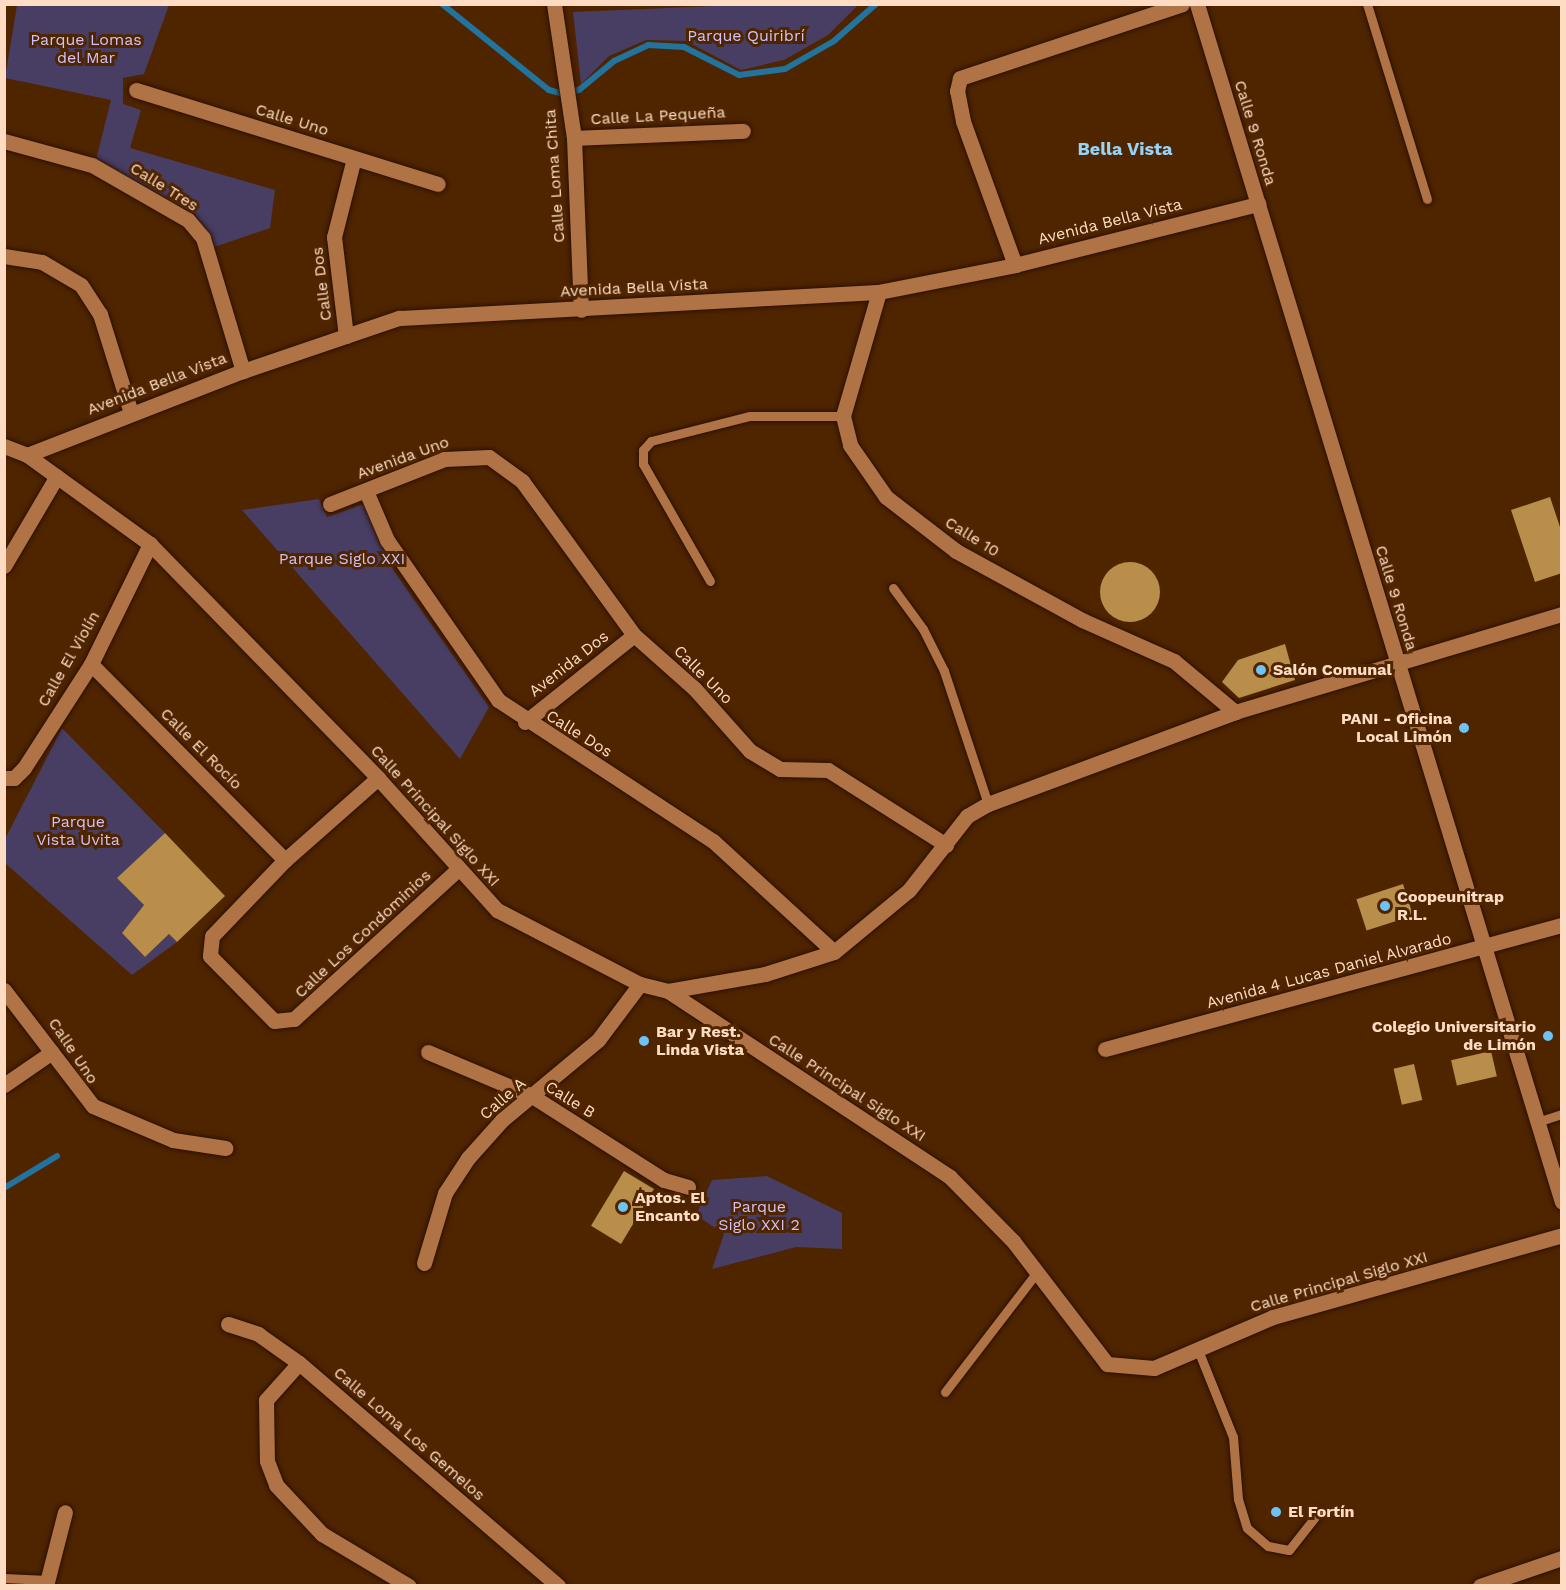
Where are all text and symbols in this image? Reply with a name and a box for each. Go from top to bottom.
park label: Parque Quiribrí [687,26,805,46]
park label: Parque Lomas del Mar [30,30,142,68]
street label: Calle 9 Ronda [1230,78,1280,188]
street label: Calle Uno [253,100,331,140]
street label: Calle La Pequeña [590,103,726,129]
street label: Calle Loma Chita [541,108,569,244]
district label: Bella Vista [1077,138,1173,160]
street label: Calle Tres [126,158,202,216]
street label: Avenida Bella Vista [1035,195,1185,249]
street label: Calle Dos [308,246,336,322]
street label: Avenida Bella Vista [559,275,709,301]
street label: Avenida Bella Vista [84,348,230,420]
street label: Avenida Uno [354,432,452,484]
street label: Calle 10 [941,513,1003,561]
street label: Calle 9 Ronda [1371,543,1421,653]
park label: Parque Siglo XXI [279,549,405,569]
street label: Calle El Violín [34,607,104,711]
street label: Avenida Dos [525,627,613,701]
street label: Calle Uno [670,642,736,708]
place label: Salón Comunal [1273,660,1392,680]
marker: Salón Comunal [1254,663,1268,677]
street label: Calle El Rocío [156,704,246,794]
street label: Calle Dos [543,706,615,762]
place label: PANI - Oficina Local Limón [1341,709,1452,747]
marker: PANI - Oficina Local Limón [1457,721,1471,735]
street label: Calle Principal Siglo XXI [366,741,504,891]
park label: Parque Vista Uvita [36,812,120,850]
street label: Calle Los Condominios [291,866,435,1002]
place label: Coopeunitrap R.L. [1397,887,1504,925]
marker: Coopeunitrap R.L. [1378,899,1392,913]
street label: Avenida 4 Lucas Daniel Alvarado [1204,929,1454,1013]
street label: Calle Uno [44,1014,102,1088]
place label: Colegio Universitario de Limón [1372,1017,1536,1055]
place label: Bar y Rest. Linda Vista [656,1022,745,1060]
marker: Colegio Universitario de Limón [1541,1029,1555,1043]
street label: Calle Principal Siglo XXI [764,1030,930,1146]
marker: Bar y Rest. Linda Vista [637,1034,651,1048]
street label: Calle A [476,1074,530,1124]
street label: Calle B [542,1077,598,1123]
place label: Aptos. El Encanto [635,1188,705,1226]
park label: Parque Siglo XXI 2 [718,1197,800,1235]
marker: Aptos. El Encanto [616,1200,630,1214]
street label: Calle Principal Siglo XXI [1248,1247,1430,1317]
street label: Calle Loma Los Gemelos [329,1363,489,1505]
place label: El Fortín [1288,1502,1355,1522]
marker: El Fortín [1269,1505,1283,1519]

